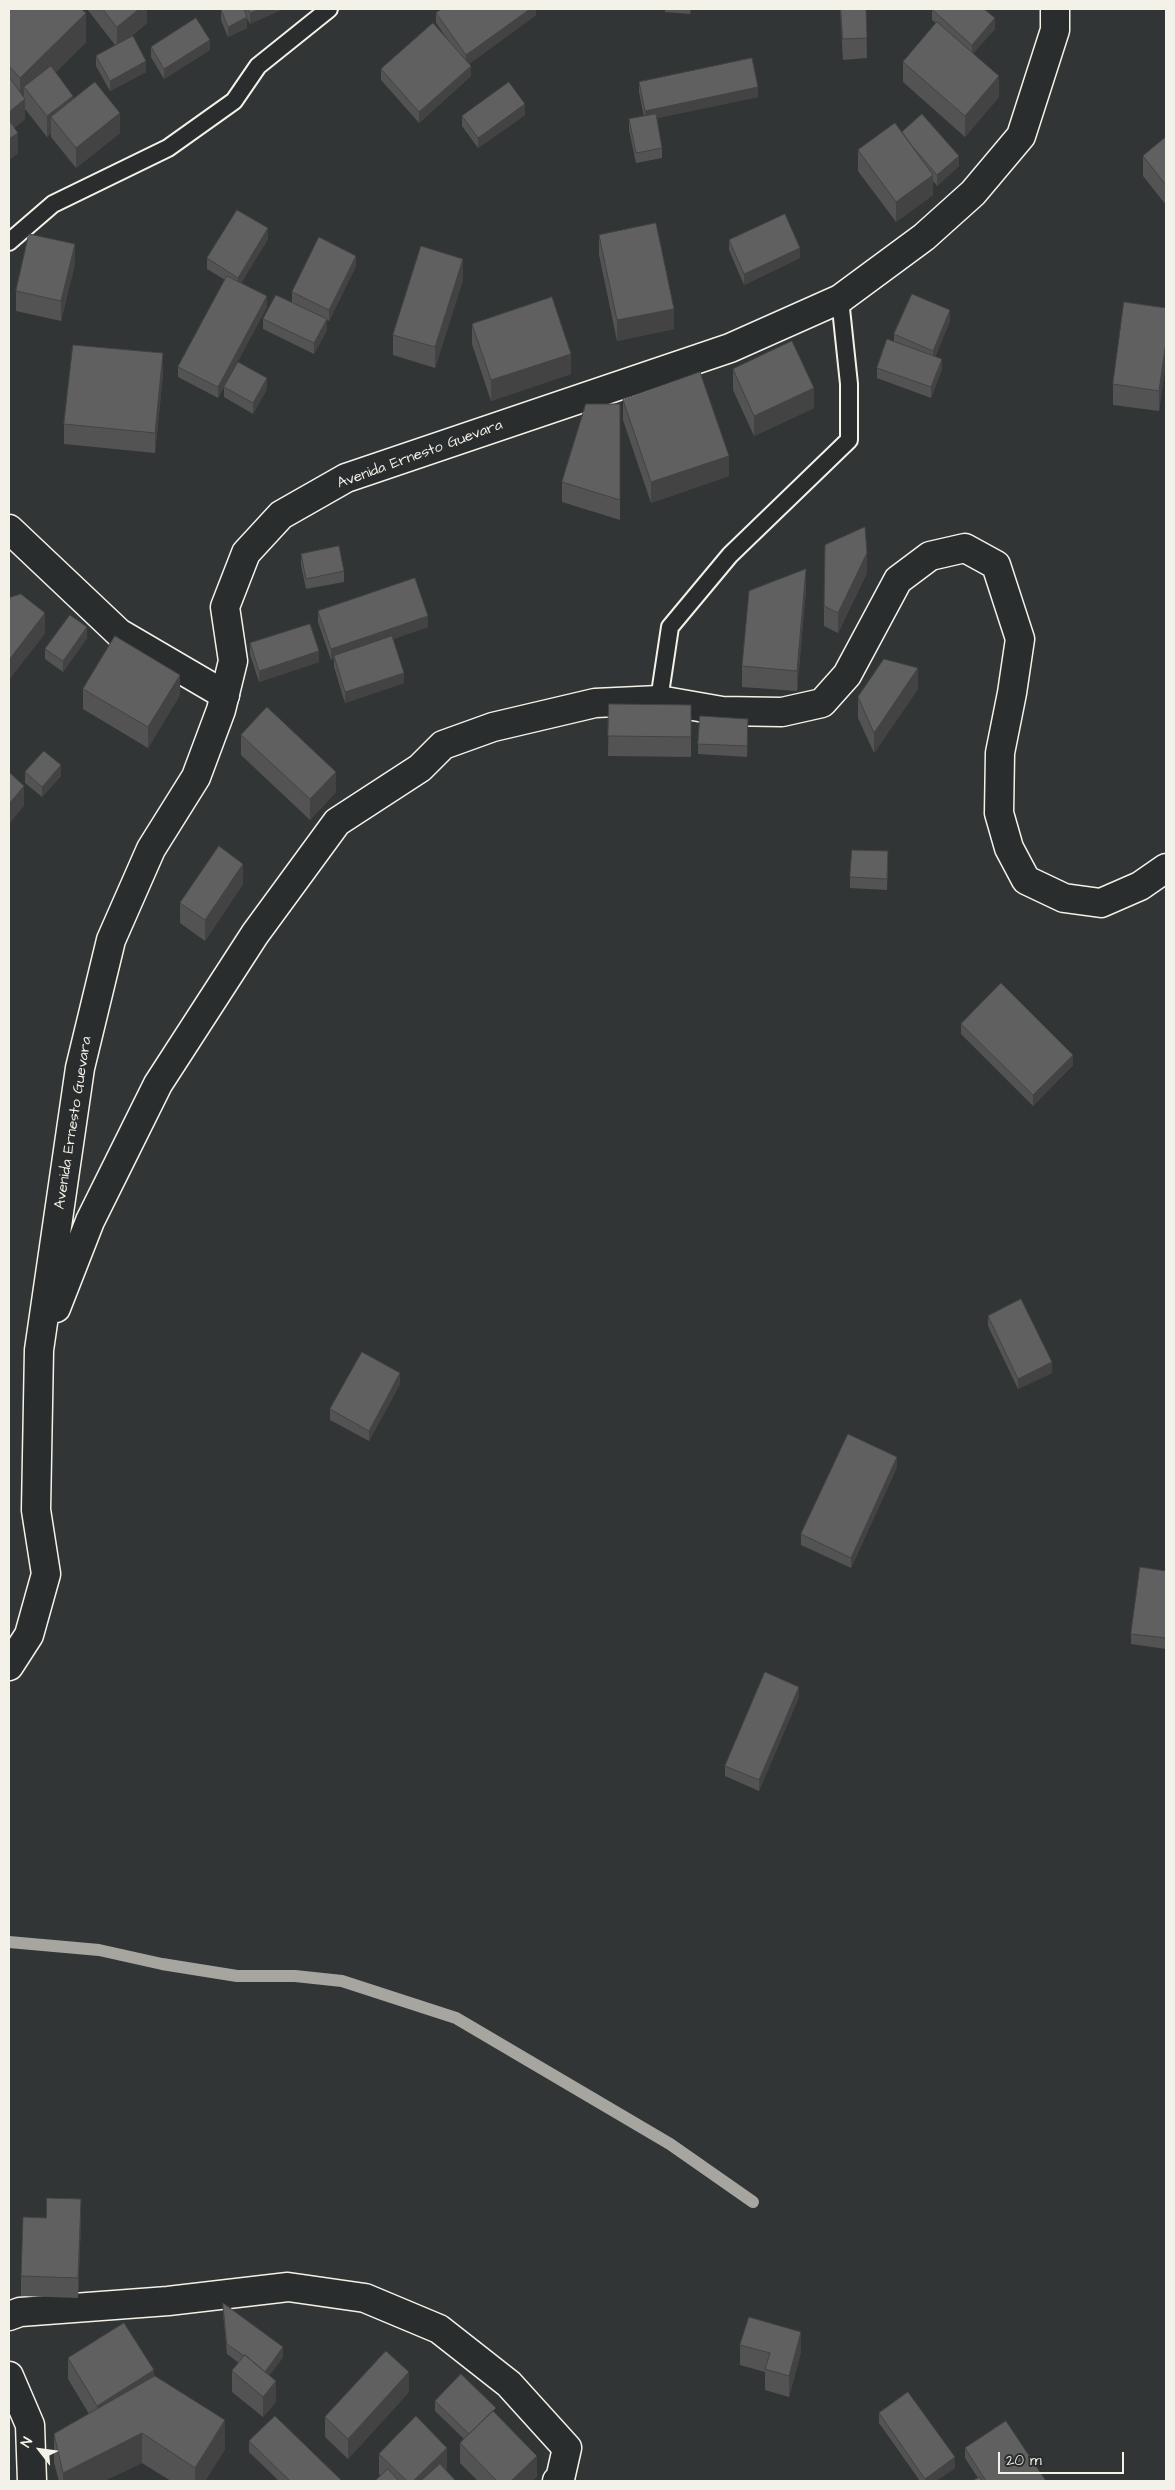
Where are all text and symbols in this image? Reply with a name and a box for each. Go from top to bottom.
street label: Avenida Ernesto Guevara [335,417,505,493]
street label: Avenida Ernesto Guevara [51,1035,97,1211]
north arrow [15,2425,65,2475]
text: N [16,2434,38,2451]
scale bar [1000,2442,1126,2474]
text: 20 m [1006,2450,1042,2471]

